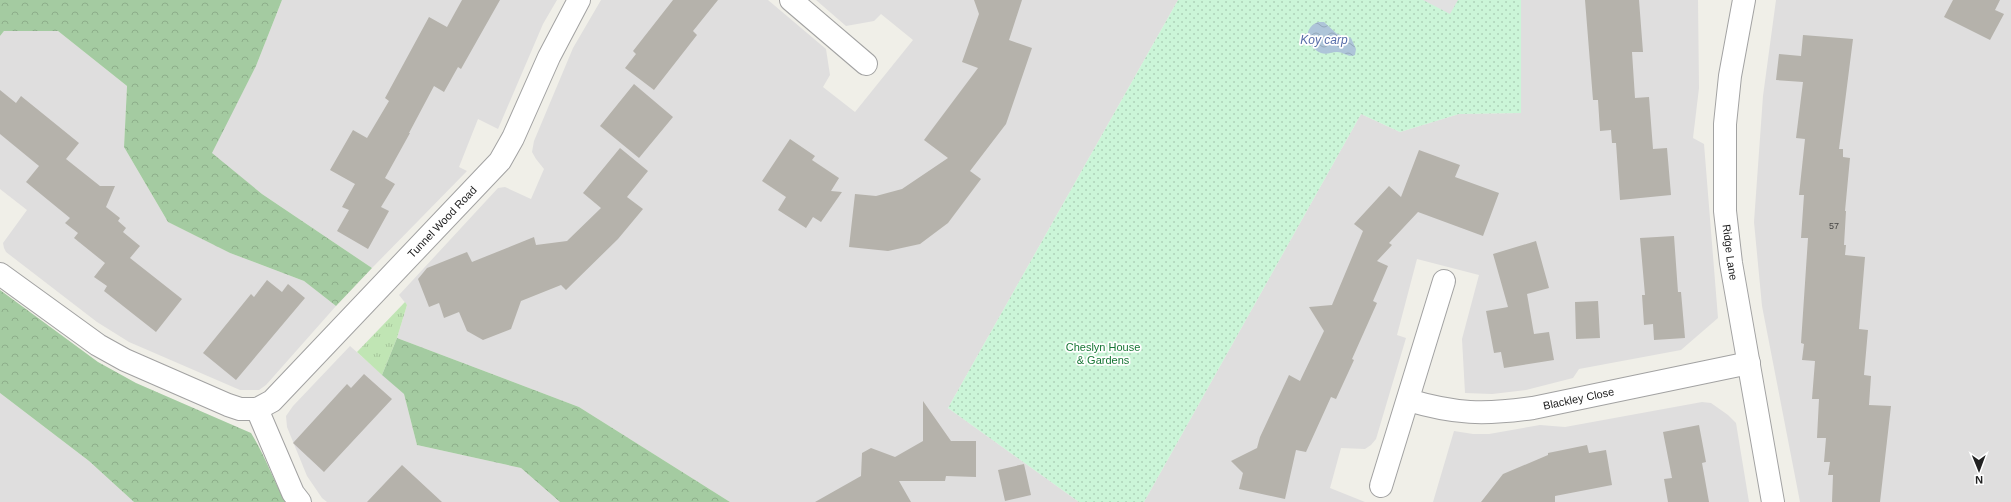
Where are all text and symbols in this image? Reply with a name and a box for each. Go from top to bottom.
water label: Koy carp [1300,33,1348,47]
street label: Tunnel Wood Road [405,184,479,260]
house number: 57 [1829,221,1839,231]
street label: Ridge Lane [1721,224,1740,281]
park label: Cheslyn House & Gardens [1066,341,1140,366]
street label: Blackley Close [1542,385,1615,412]
north arrow [1959,450,1999,490]
text: N [1975,474,1983,486]

